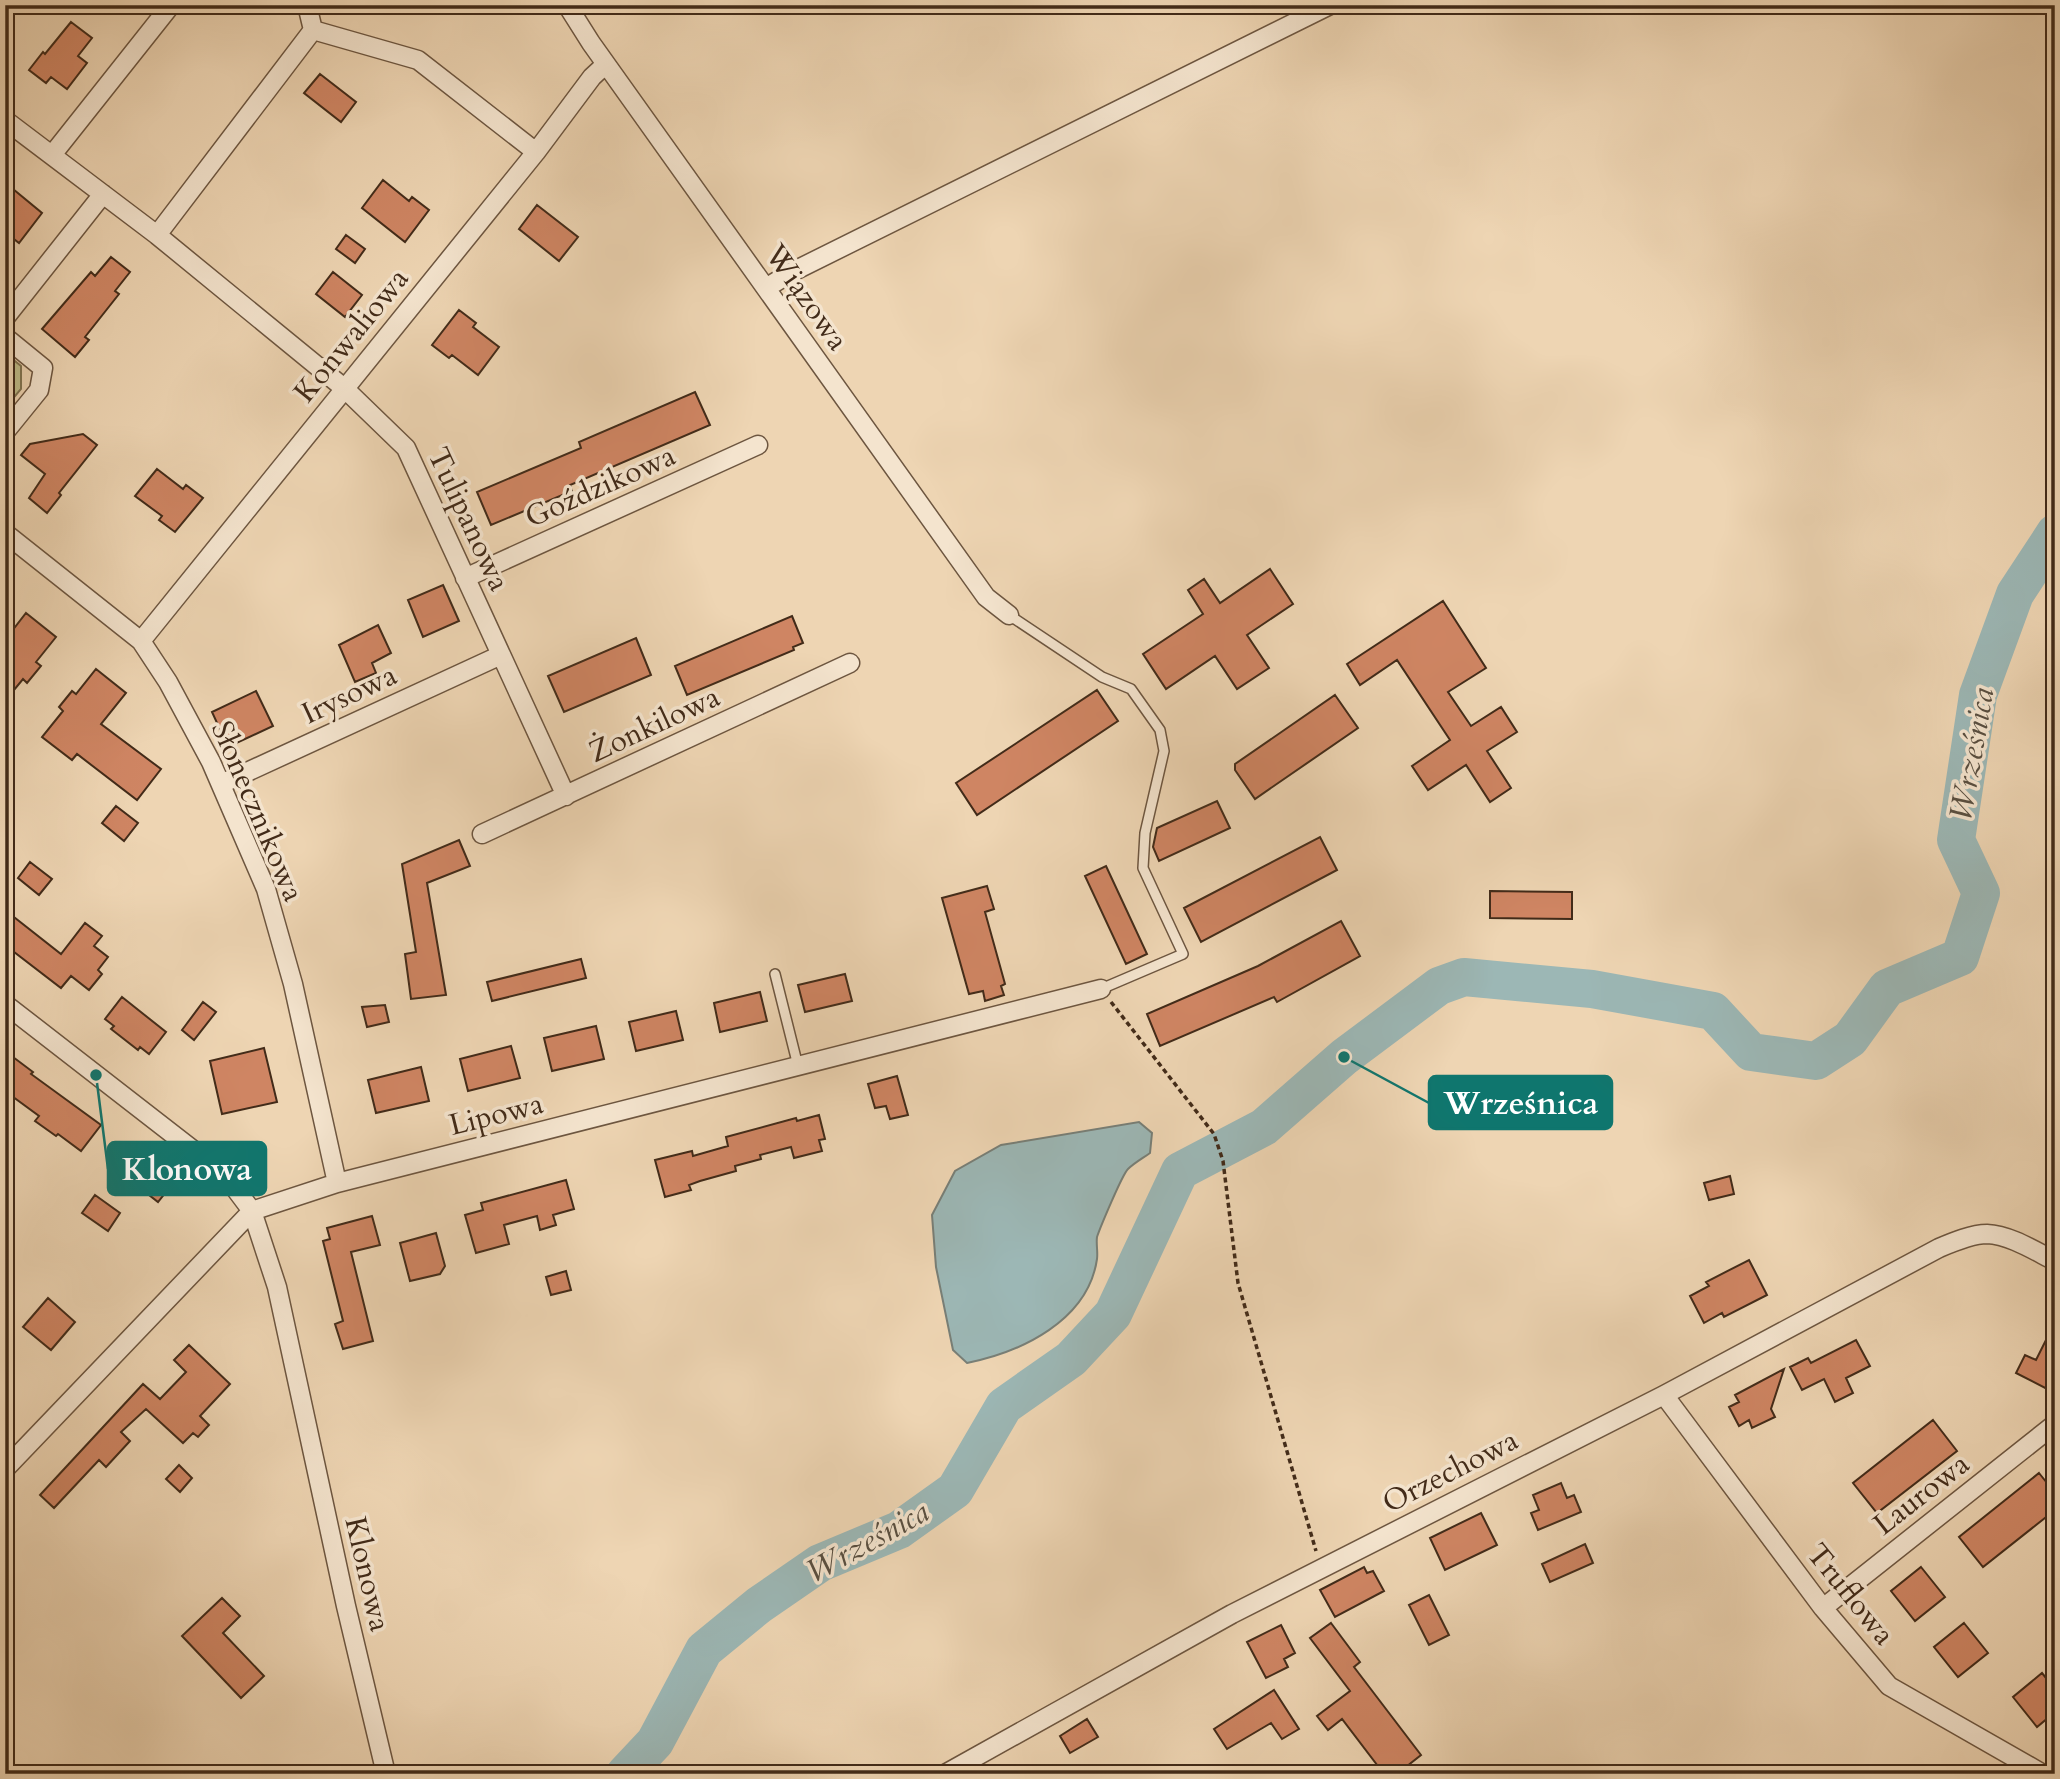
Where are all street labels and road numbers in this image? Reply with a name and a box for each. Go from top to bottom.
street label: Wiązowa [755,235,858,359]
street label: Konwaliowa [285,259,418,411]
street label: Goździkowa [519,435,682,538]
street label: Tulipanowa [417,441,520,598]
street label: Irysowa [295,655,403,734]
street label: Żonkilowa [582,676,726,773]
street label: Słonecznikowa [201,715,314,908]
street label: Lipowa [445,1083,548,1146]
street label: Orzechowa [1375,1420,1525,1523]
street label: Laurowa [1865,1444,1978,1545]
street label: Klonowa [334,1513,401,1635]
street label: Truflowa [1797,1535,1904,1654]

